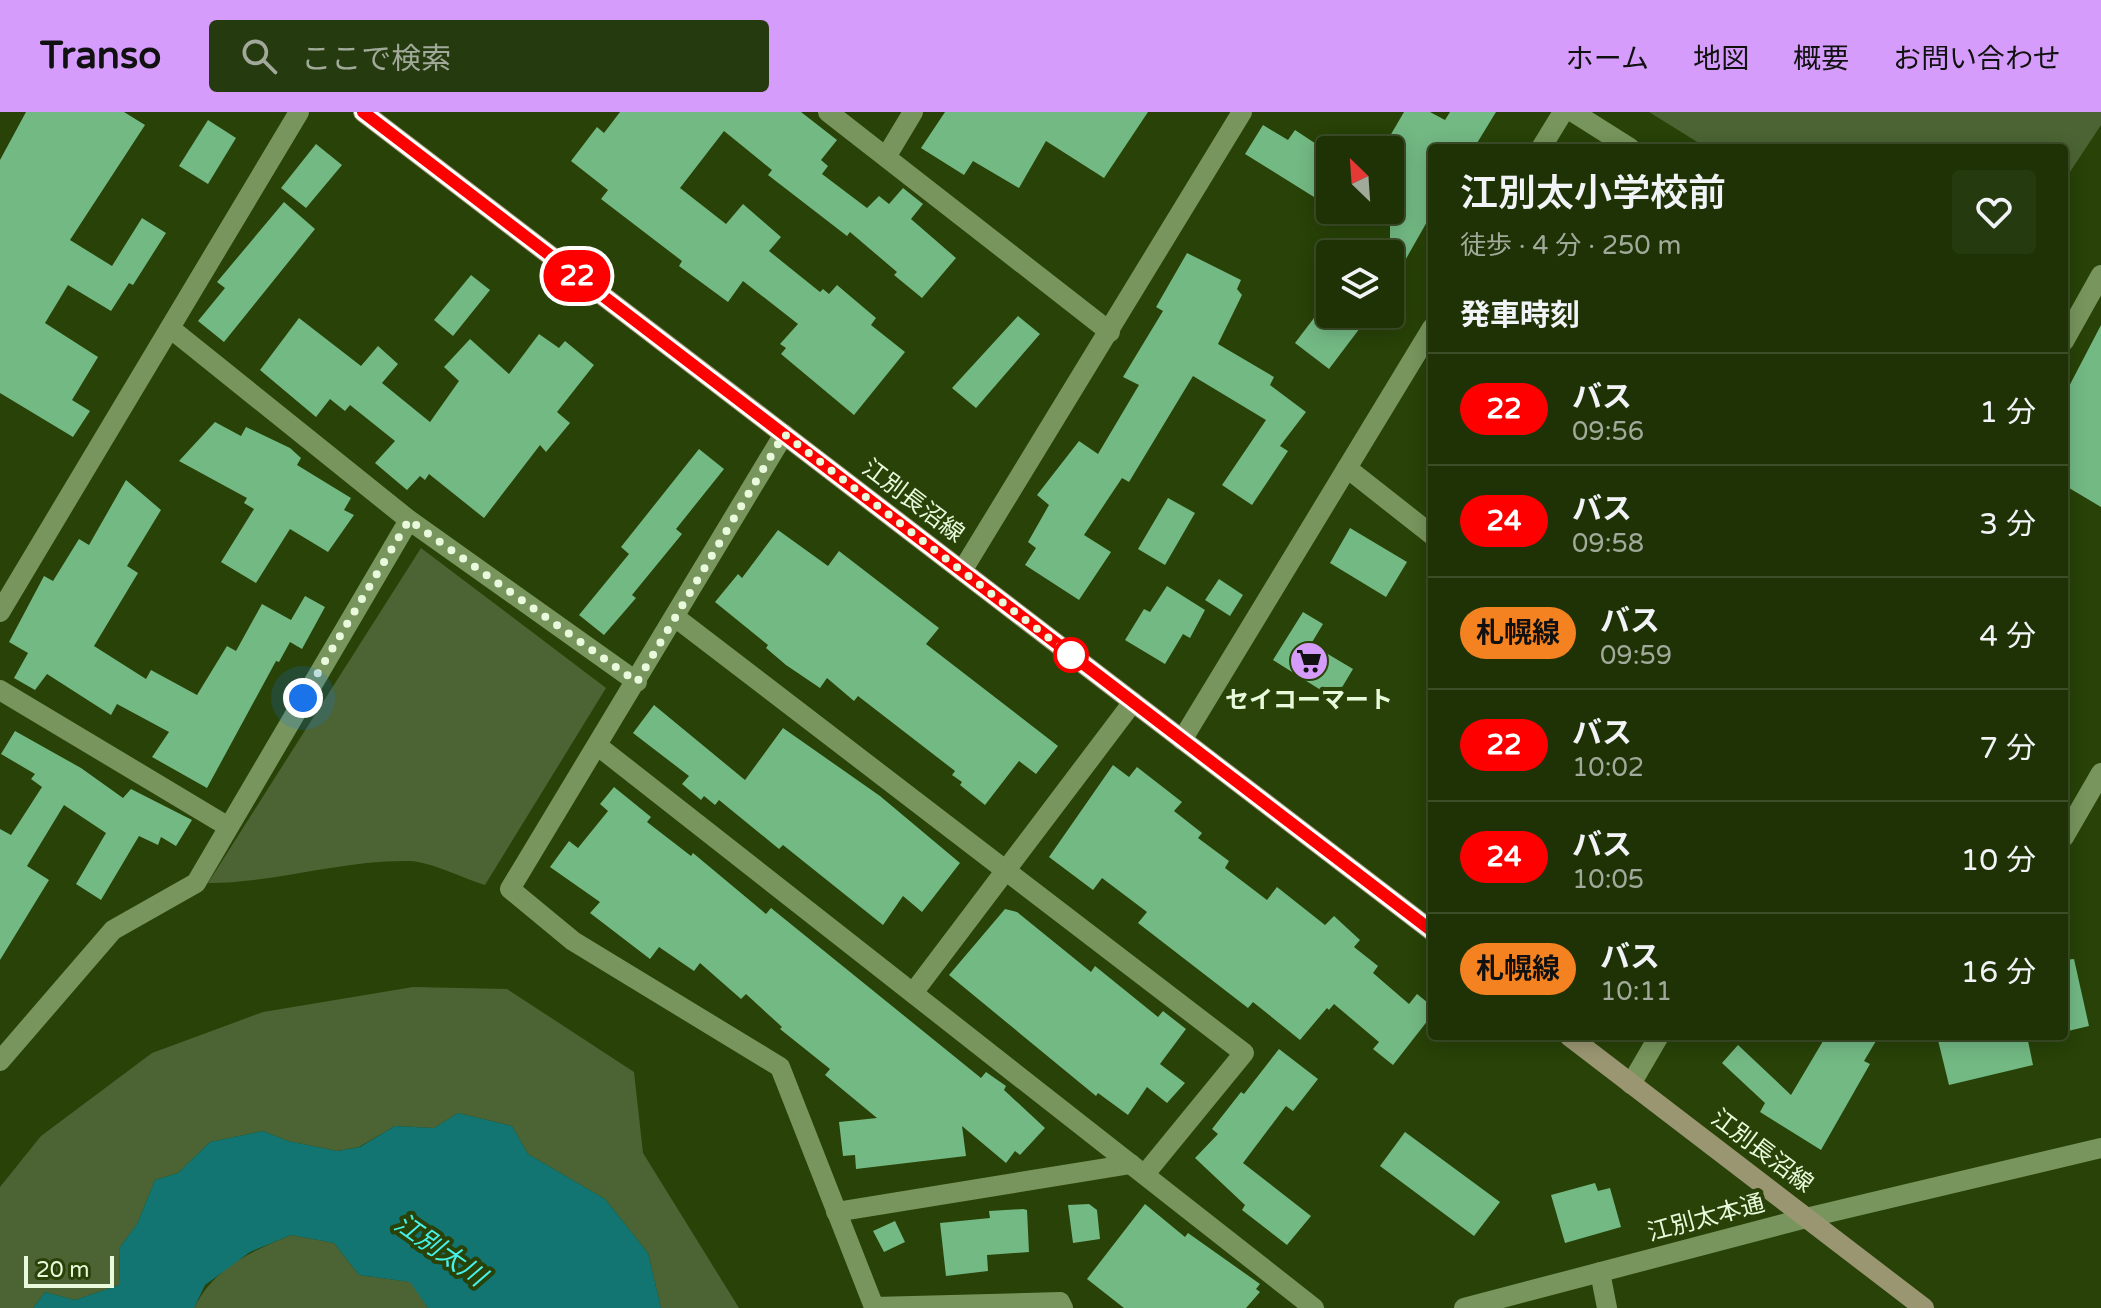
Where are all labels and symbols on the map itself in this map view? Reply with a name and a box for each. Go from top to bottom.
north arrow [1316,136,1404,224]
line badge: 22 [541,250,613,302]
street label: 江別長沼線 [856,453,970,549]
unlabelled marker [1054,638,1088,672]
supermarket icon: セイコーマート [1288,640,1330,682]
your location [283,678,323,718]
place label: セイコーマート [1225,686,1393,715]
street label: 江別長沼線 [1705,1103,1819,1199]
street label: 江別太本通 [1644,1188,1768,1248]
water label: 江別太川 [389,1207,494,1294]
scale bar [24,1252,114,1288]

